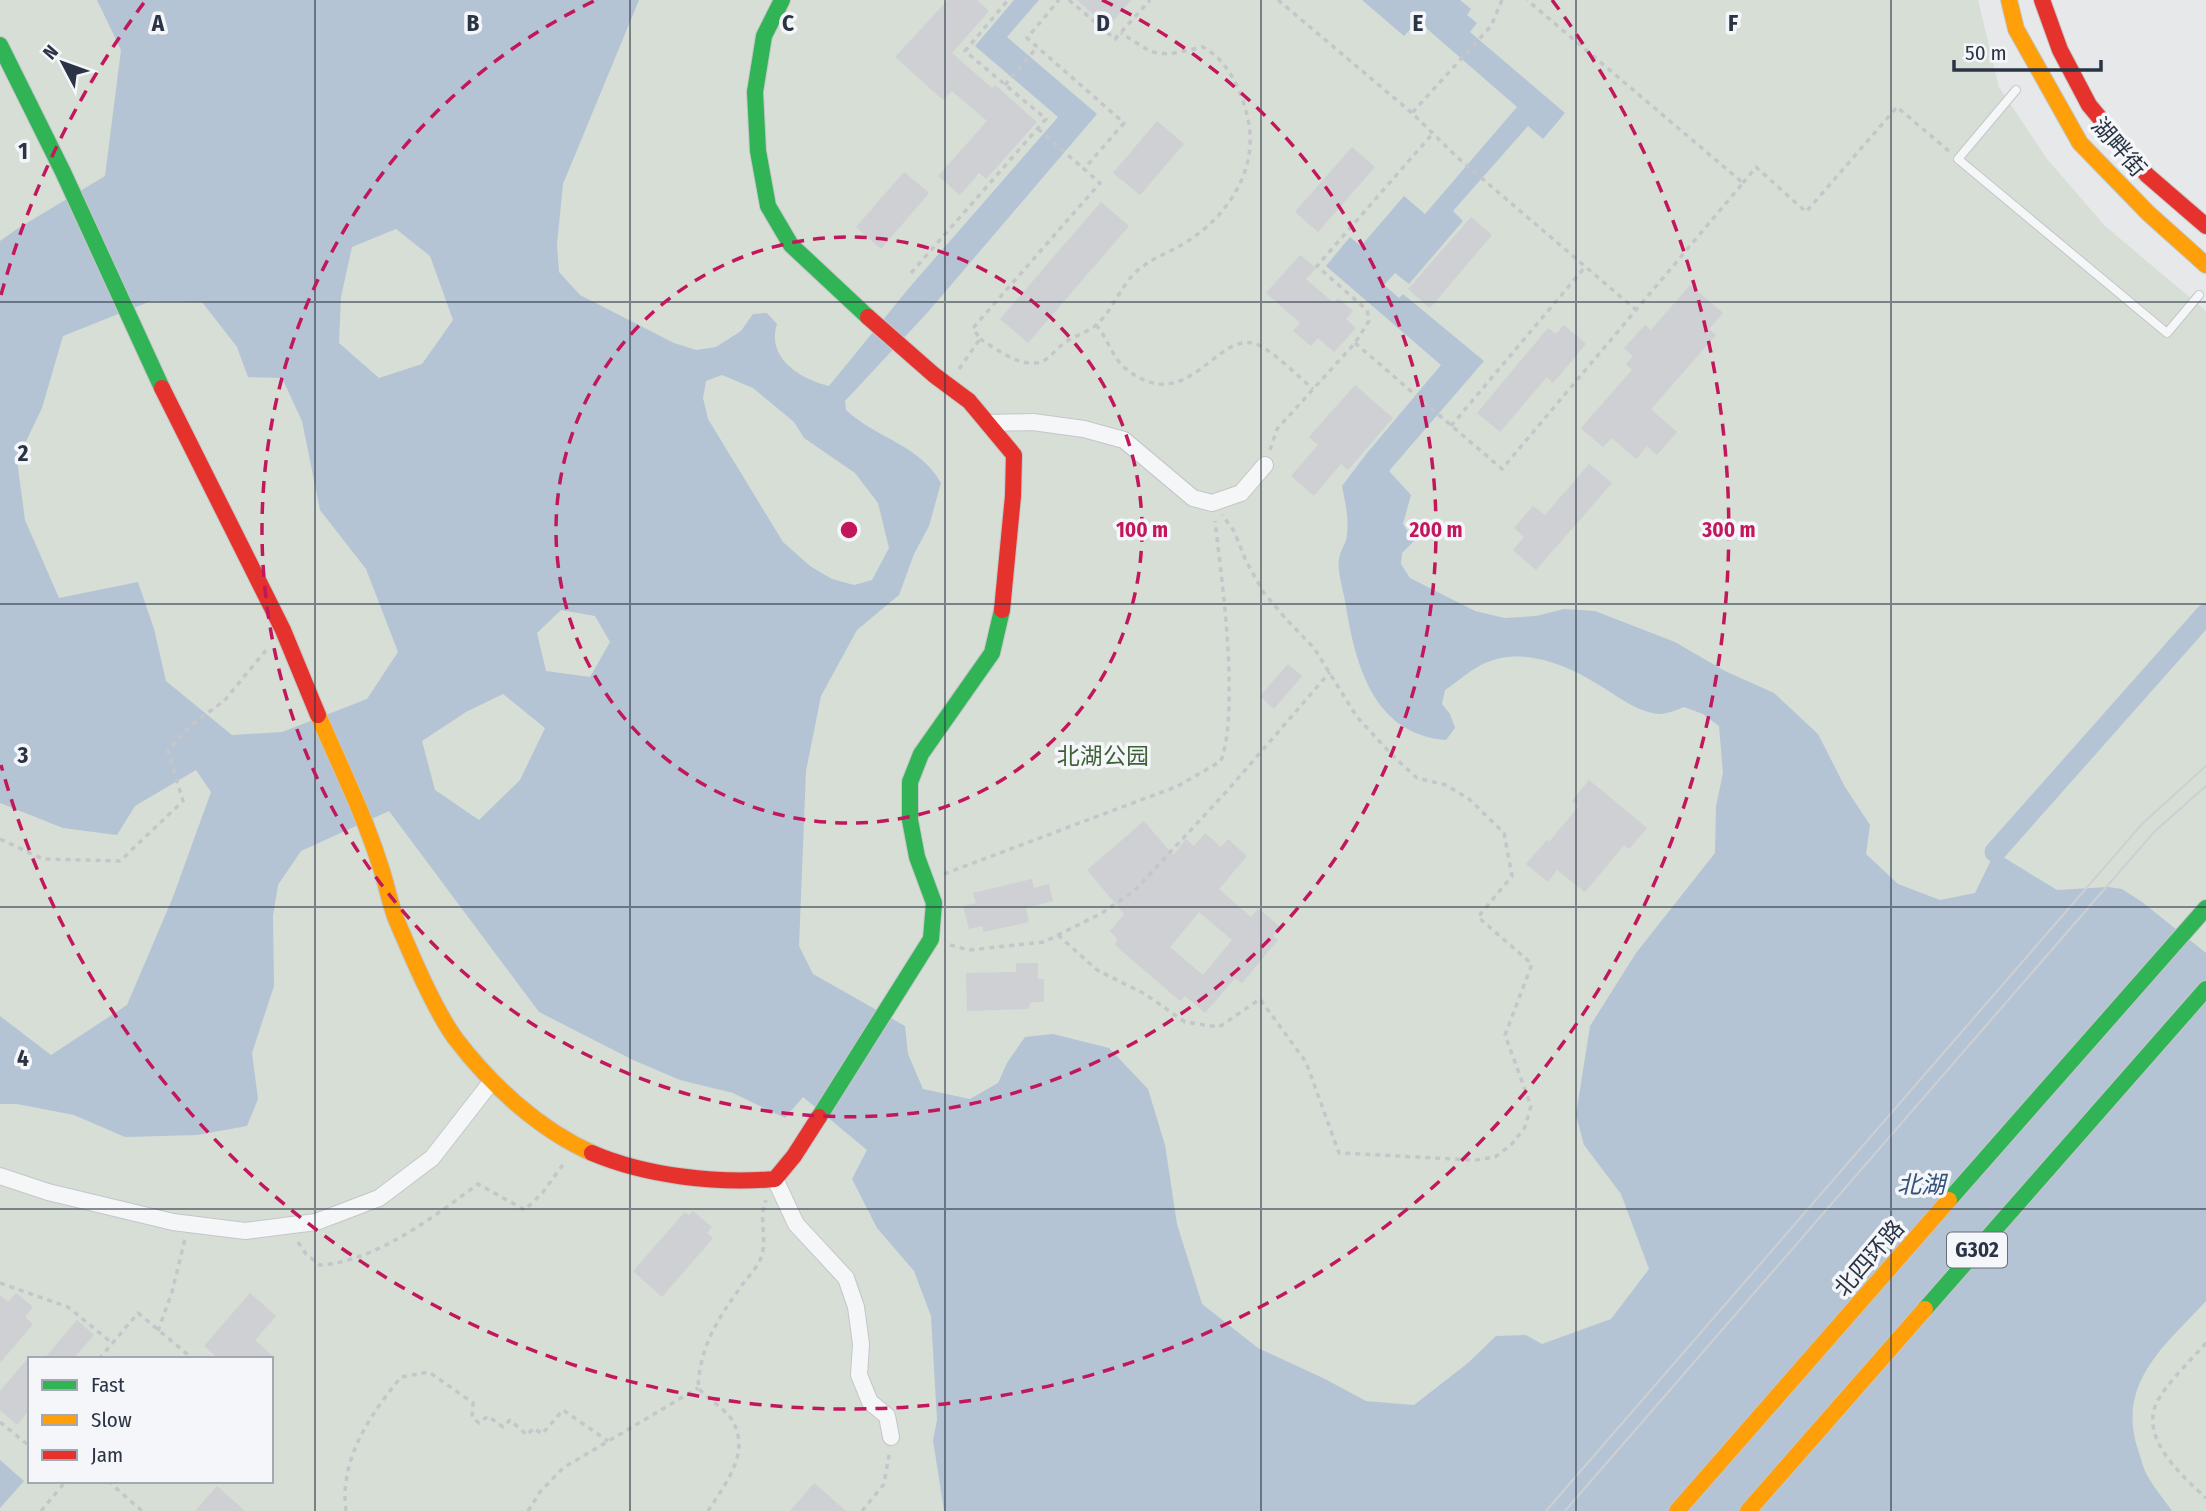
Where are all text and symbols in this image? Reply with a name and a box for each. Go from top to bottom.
text: A [151,9,165,37]
text: B [467,9,480,37]
text: C [782,9,794,37]
text: D [1096,9,1110,37]
text: E [1413,9,1424,37]
text: F [1728,9,1738,37]
north arrow [28,28,98,98]
scale bar [1954,28,2101,72]
text: N [38,40,63,64]
text: 50 m [1965,40,2007,66]
street label: 湖畔街 [2086,112,2152,182]
text: 1 [18,137,28,165]
text: 2 [17,439,29,467]
text: 100 m [1116,517,1168,543]
text: 200 m [1408,517,1463,543]
text: 300 m [1701,517,1756,543]
centre of rings [837,518,861,542]
text: 3 [17,741,29,769]
park label: 北湖公园 [1057,742,1149,770]
text: 4 [17,1044,29,1072]
water label: 北湖 [1897,1171,1949,1199]
street label: 北四环路 [1828,1214,1910,1302]
road number: G302 [1947,1232,2007,1268]
legend [28,1357,273,1483]
text: Fast [91,1372,125,1398]
text: Slow [91,1407,132,1433]
text: Jam [91,1442,123,1468]

